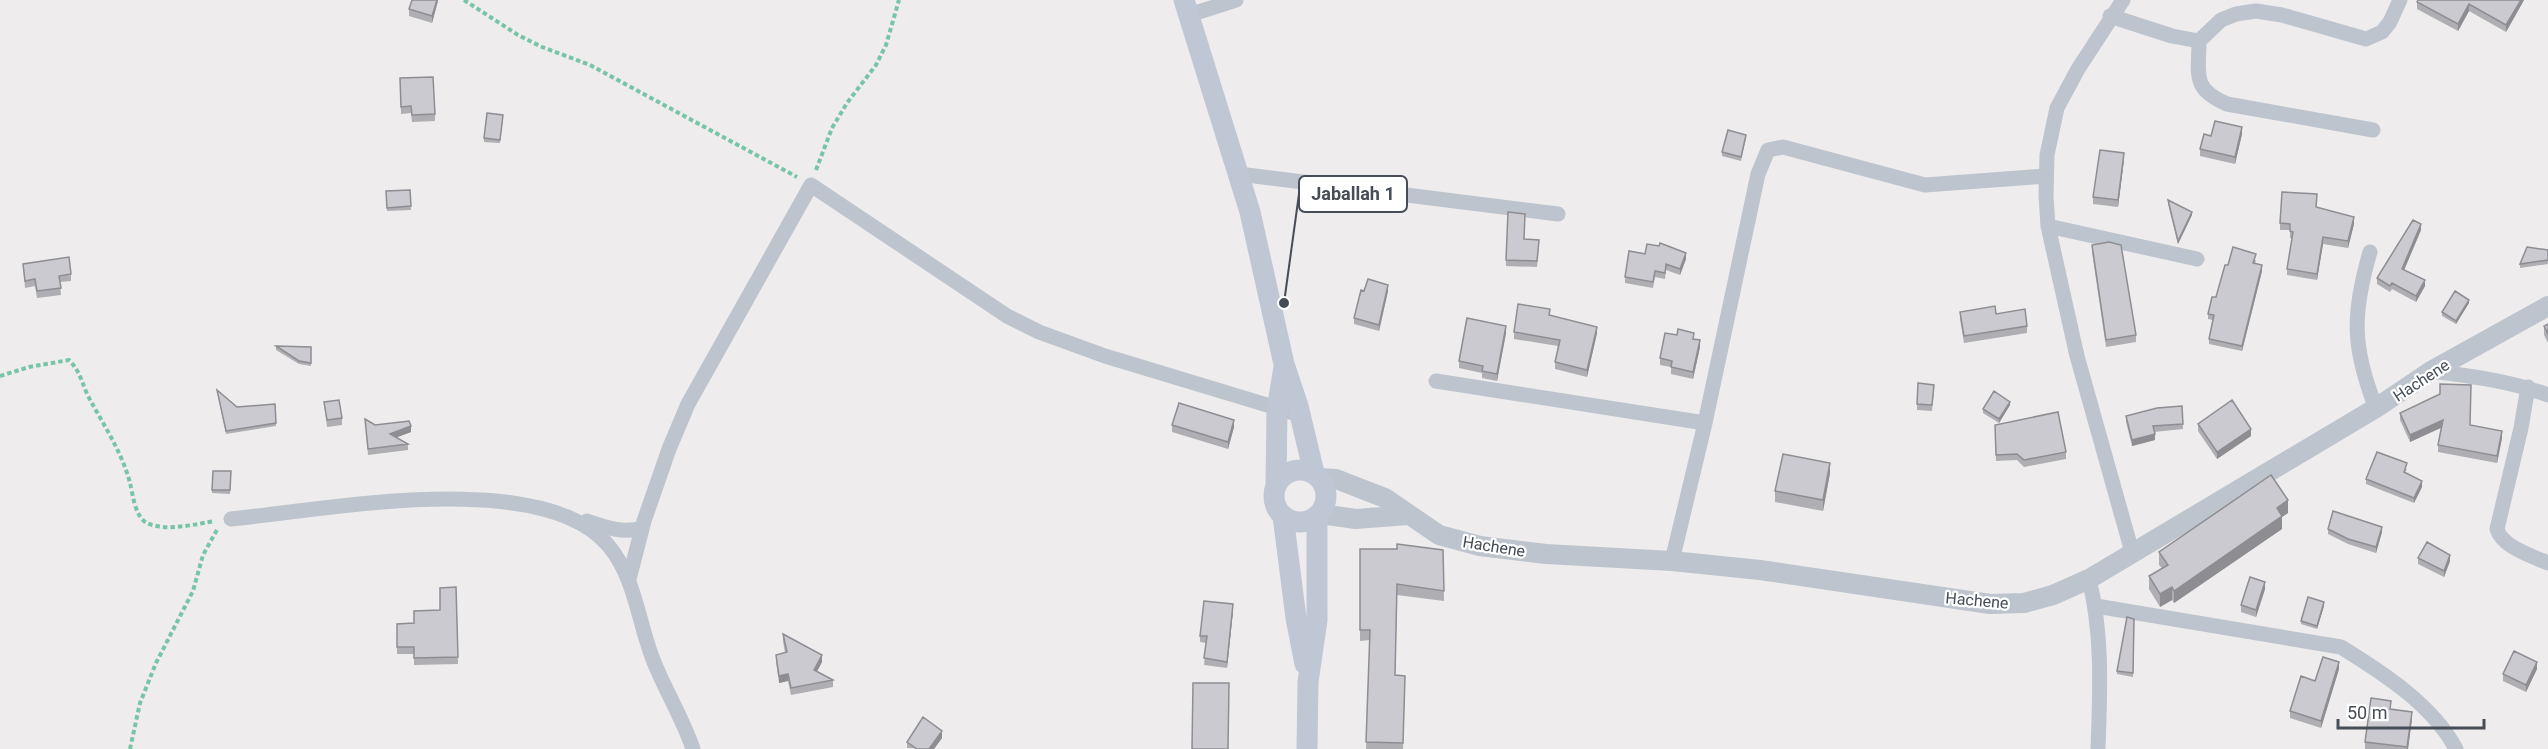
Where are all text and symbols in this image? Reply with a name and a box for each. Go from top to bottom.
callout: Jaballah 1 [1299,176,1407,212]
text: Jaballah 1 [1311,183,1395,204]
street label: Hachene [2390,355,2453,406]
street label: Hachene [1461,532,1527,561]
street label: Hachene [1945,588,2009,613]
scale bar [2338,692,2484,730]
text: 50 m [2347,702,2387,723]

